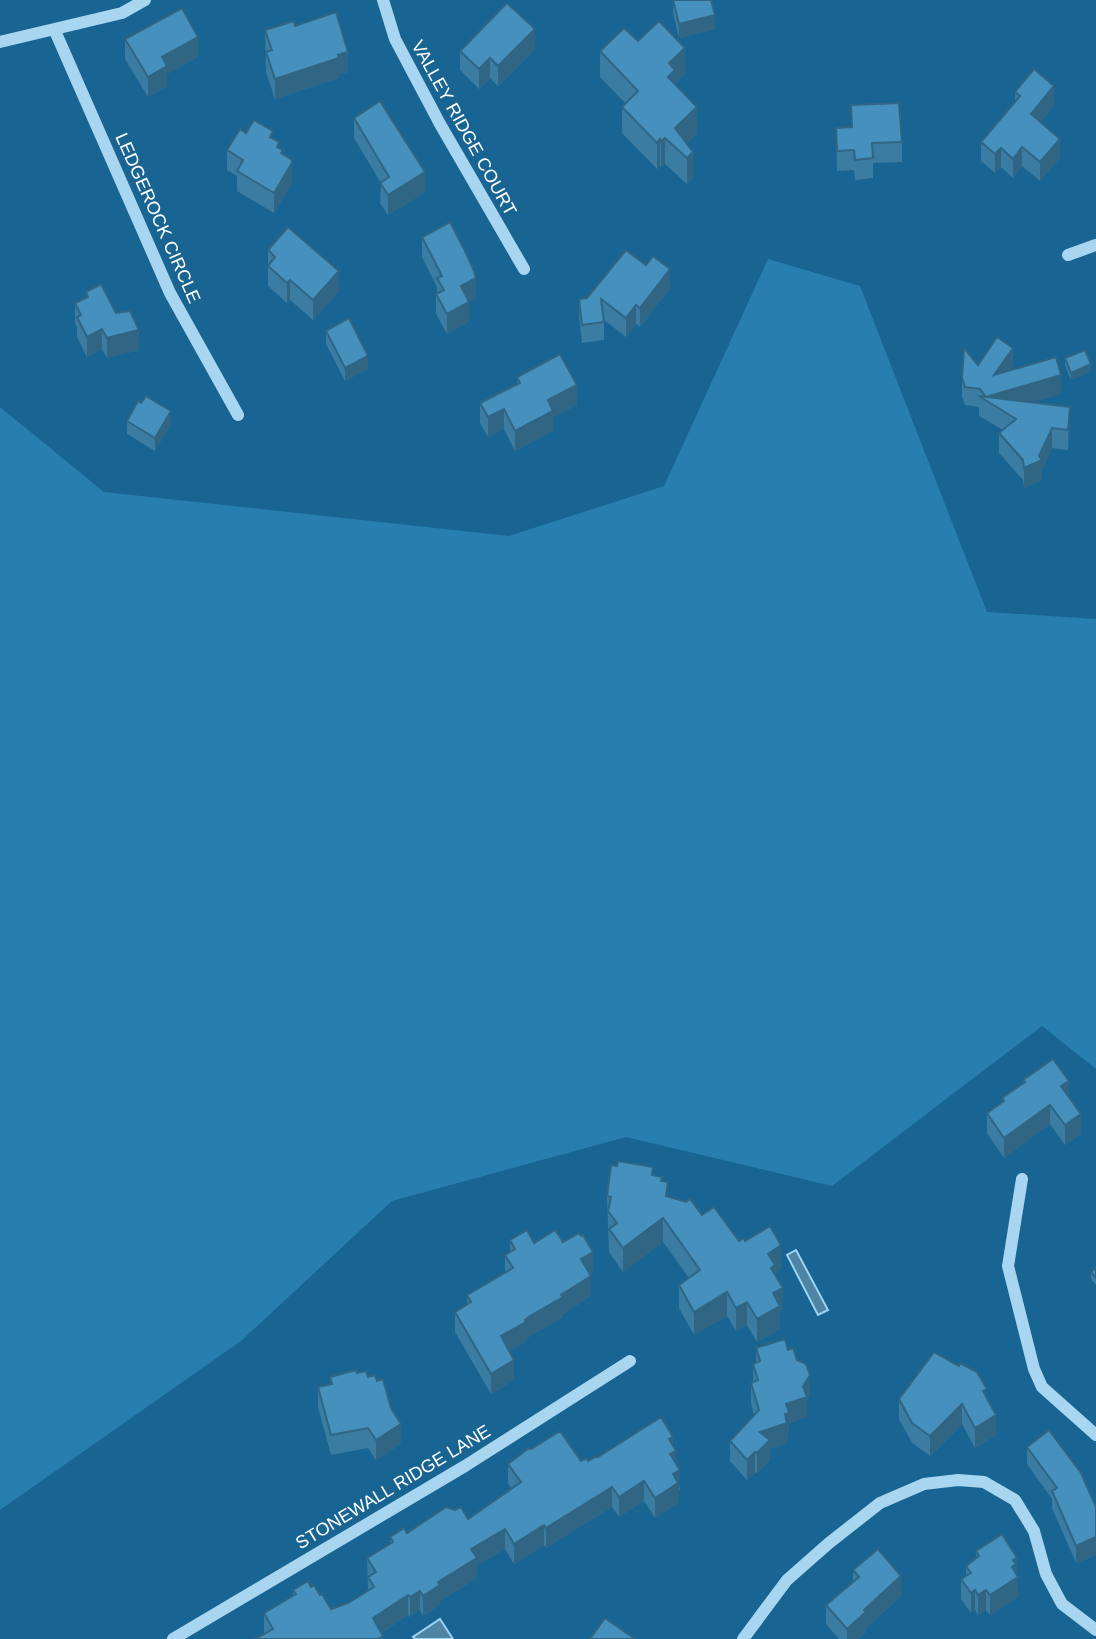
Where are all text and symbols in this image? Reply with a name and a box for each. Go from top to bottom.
street label: VALLEY RIDGE COURT [407,37,521,219]
street label: LEDGEROCK CIRCLE [111,130,205,306]
street label: STONEWALL RIDGE LANE [292,1421,494,1553]

